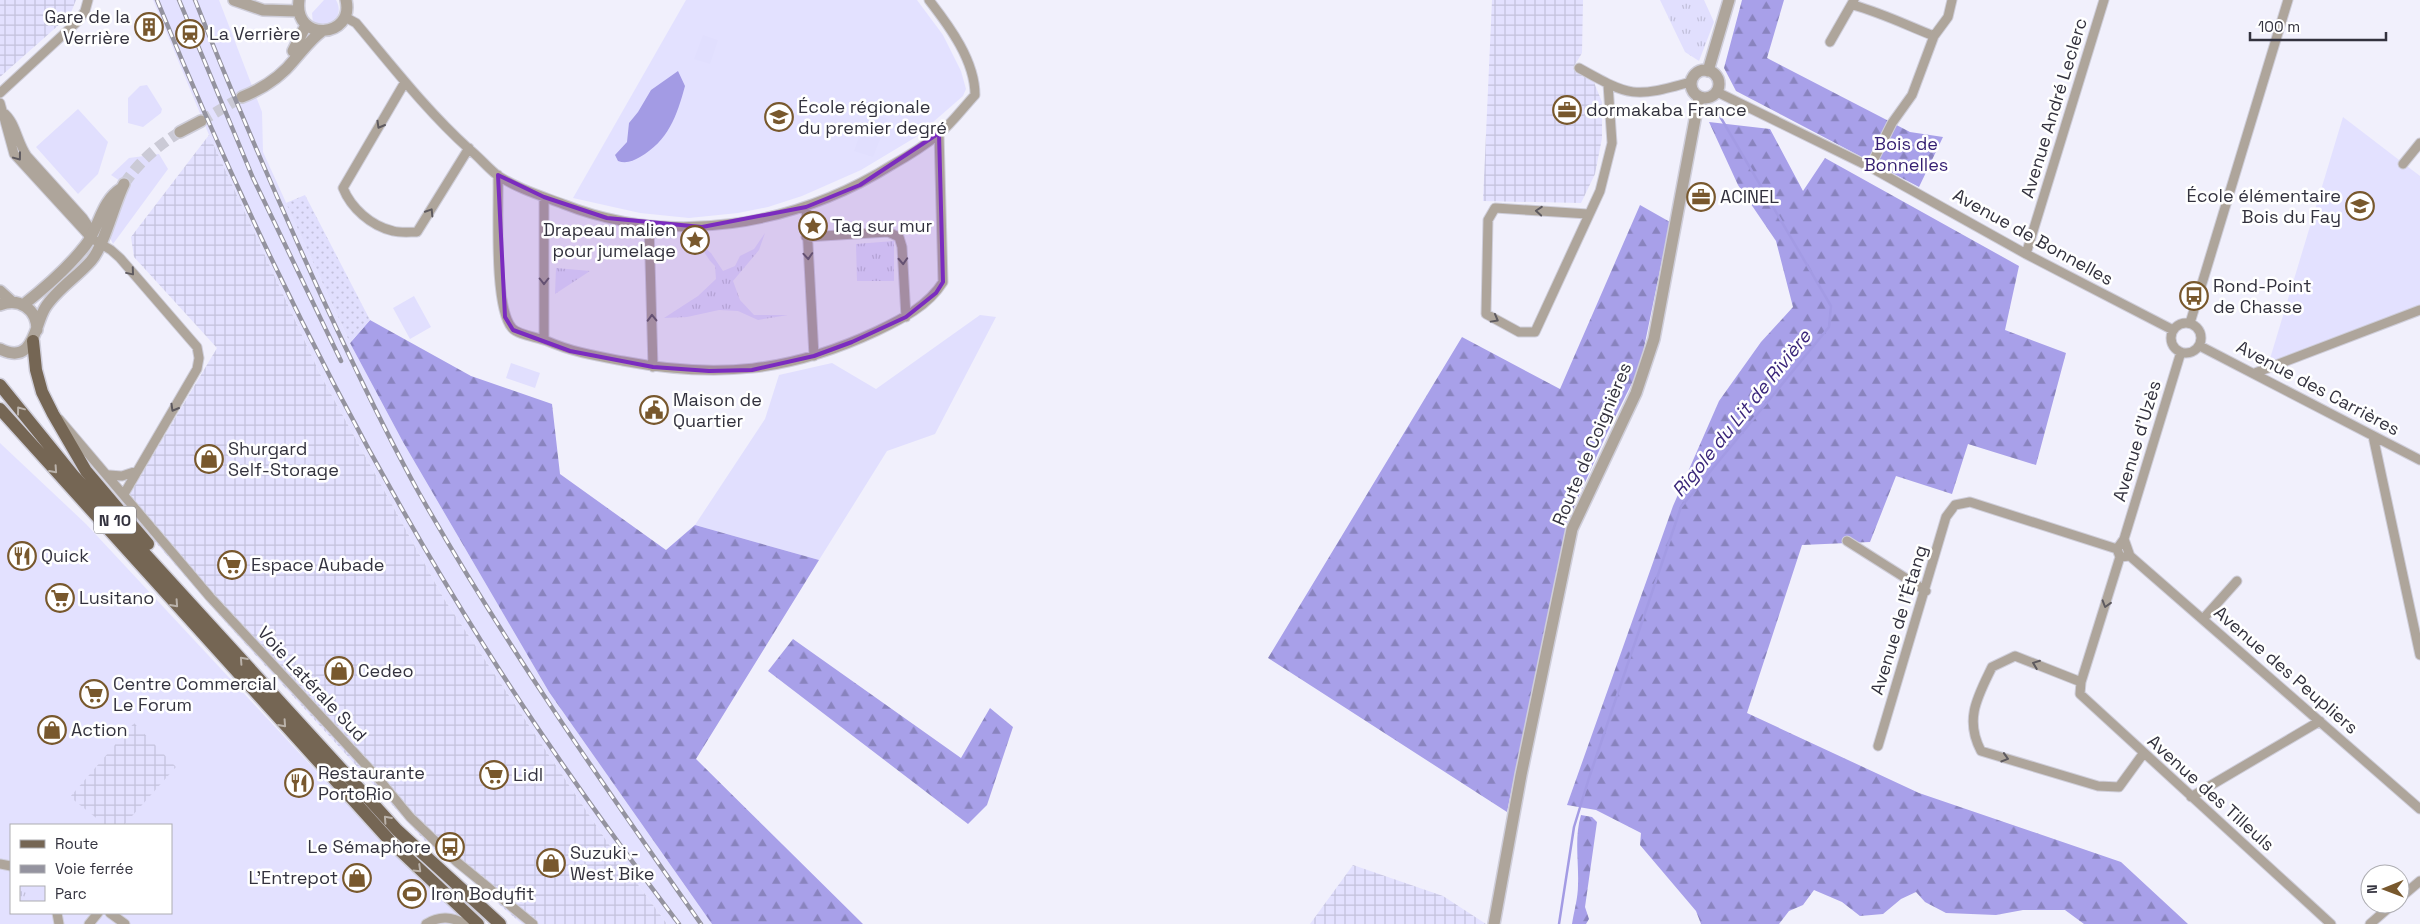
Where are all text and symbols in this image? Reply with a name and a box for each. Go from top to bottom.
place label: Gare de la Verrière [44,5,130,49]
scale bar [2250,10,2386,42]
building icon: Gare de la Verrière [134,12,164,42]
street label: Avenue André Leclerc [2015,15,2092,201]
text: 100 m [2258,17,2300,36]
station icon: La Verrière [175,19,205,49]
place label: La Verrière [209,22,300,45]
place label: École régionale du premier degré [798,95,947,139]
office icon: dormakaba France [1552,95,1582,125]
place label: dormakaba France [1586,98,1747,121]
school or university icon: École régionale du premier degré [764,102,794,132]
one-way arrow [377,119,387,128]
park label: Bois de Bonnelles [1864,132,1948,176]
one-way arrow [12,151,21,161]
office icon: ACINEL [1686,182,1716,212]
street label: Avenue de Bonnelles [1949,183,2117,290]
place label: École élémentaire Bois du Fay [2187,184,2341,228]
place label: ACINEL [1720,185,1779,208]
school or university icon: École élémentaire Bois du Fay [2345,191,2375,221]
one-way arrow [1535,205,1543,216]
one-way arrow [423,208,433,217]
place icon: Tag sur mur [798,211,828,241]
place label: Tag sur mur [832,214,933,237]
place label: Drapeau malien pour jumelage [543,218,676,262]
place icon: Drapeau malien pour jumelage [680,225,710,255]
one-way arrow [802,252,813,260]
one-way arrow [898,258,909,266]
one-way arrow [126,266,134,275]
place label: Rond-Point de Chasse [2213,274,2311,318]
one-way arrow [539,277,549,285]
bus stop icon: Rond-Point de Chasse [2179,281,2209,311]
one-way arrow [1489,312,1498,322]
one-way arrow [647,314,657,322]
water label: Rigole du Lit de Rivière [1666,324,1817,502]
street label: Avenue des Carrières [2233,335,2404,440]
street label: Route de Coignières [1547,359,1636,529]
street label: Avenue d'Uzès [2107,377,2166,504]
place label: Maison de Quartier [673,388,762,432]
public building icon: Maison de Quartier [639,395,669,425]
one-way arrow [171,402,181,411]
one-way arrow [17,407,25,416]
place label: Shurgard Self-Storage [228,437,339,481]
shop icon: Shurgard Self-Storage [194,444,224,474]
one-way arrow [49,464,58,473]
road number: N 10 [94,506,136,534]
restaurant icon: Quick [7,541,37,571]
street label: Avenue de l'Étang [1865,542,1932,697]
place label: Quick [41,544,89,567]
supermarket icon: Espace Aubade [217,550,247,580]
place label: Espace Aubade [251,553,384,576]
supermarket icon: Lusitano [45,583,75,613]
place label: Lusitano [79,586,154,609]
one-way arrow [169,598,178,607]
one-way arrow [2101,599,2111,607]
street label: Avenue des Peupliers [2209,601,2363,739]
street label: Voie Latérale Sud [253,621,372,746]
one-way arrow [240,656,249,665]
shop icon: Cedeo [324,656,354,686]
place label: Cedeo [358,659,414,682]
one-way arrow [2032,660,2041,670]
place label: Centre Commercial Le Forum [113,672,277,716]
supermarket icon: Centre Commercial Le Forum [79,679,109,709]
shop icon: Action [37,715,67,745]
place label: Action [71,718,128,741]
one-way arrow [278,719,287,728]
street label: Avenue des Tilleuls [2143,729,2280,856]
one-way arrow [2000,752,2008,762]
supermarket icon: Lidl [479,760,509,790]
place label: Restaurante PortoRio [318,761,425,805]
place label: Lidl [513,763,543,786]
restaurant icon: Restaurante PortoRio [284,768,314,798]
one-way arrow [384,816,393,825]
legend [10,824,172,914]
bus stop icon: Le Sémaphore [435,832,465,862]
text: Route [55,834,99,853]
place label: Le Sémaphore [308,835,431,858]
place label: Suzuki - West Bike [570,841,655,885]
shop icon: Suzuki - West Bike [536,848,566,878]
text: Voie ferrée [55,859,133,878]
shop icon: L'Entrepot [342,863,372,893]
one-way arrow [412,863,421,872]
north arrow [2360,864,2410,914]
place label: L'Entrepot [249,866,338,889]
sports icon: Iron Bodyfit [397,879,427,909]
place label: Iron Bodyfit [431,882,534,905]
text: Parc [55,884,87,903]
text: N [2363,884,2381,894]

